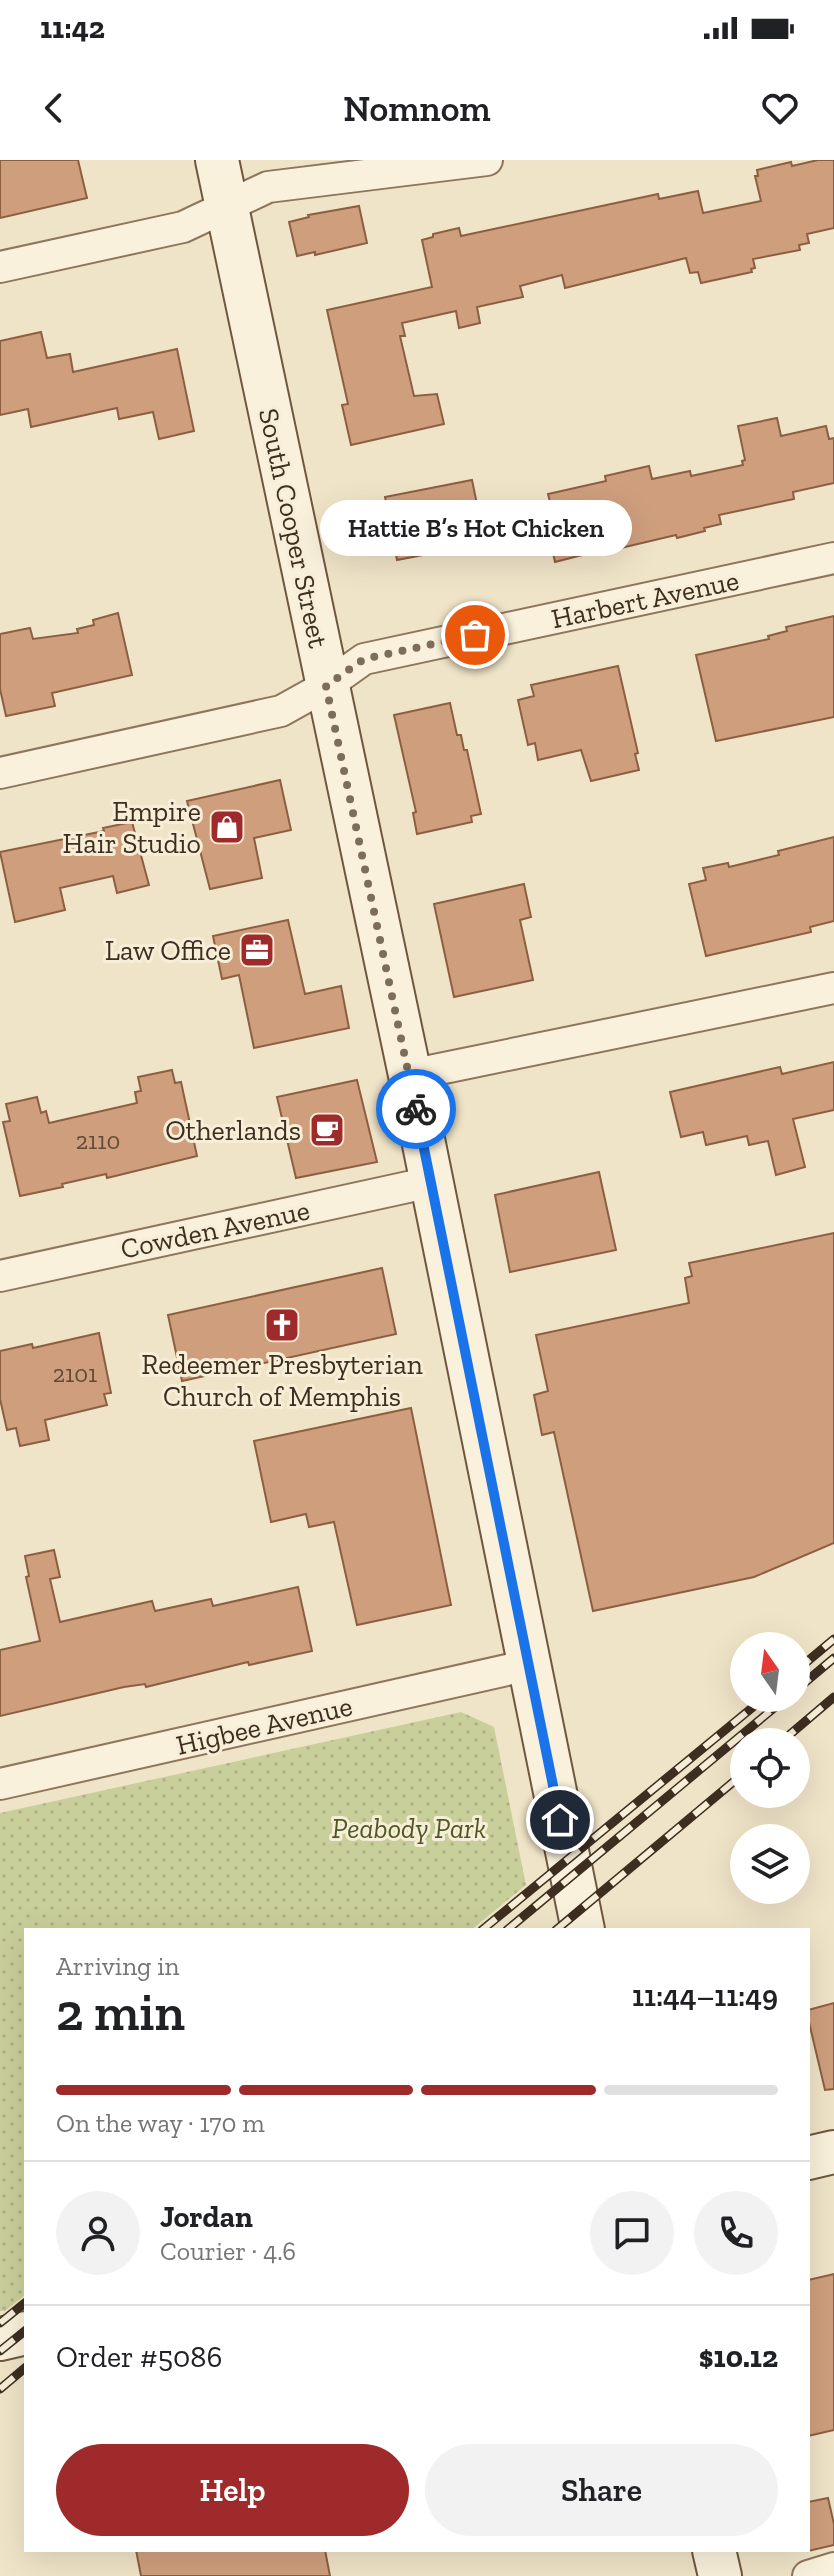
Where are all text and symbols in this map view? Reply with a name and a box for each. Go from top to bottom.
text: 11:42 [40,10,105,46]
icon: back [32,86,76,130]
icon: heart [758,86,802,130]
text: Nomnom [343,87,491,130]
street label: South Cooper Street [252,405,335,651]
callout: Hattie B’s Hot Chicken [319,499,631,555]
text: Hattie B’s Hot Chicken [348,512,604,544]
street label: Harbert Avenue [548,564,742,635]
pin [441,601,509,669]
icon: bag [453,613,497,657]
place label: Empire Hair Studio [63,795,201,860]
shop icon: Empire Hair Studio [208,808,246,846]
office icon: Law Office [238,931,276,969]
place label: Law Office [105,934,231,967]
courier [376,1069,456,1149]
icon: bike [394,1087,438,1131]
cafe icon: Otherlands [308,1111,346,1149]
place label: Otherlands [165,1114,301,1147]
house number: 2110 [76,1126,120,1155]
street label: Cowden Avenue [118,1193,313,1266]
church icon: Redeemer Presbyterian Church of Memphis [263,1306,301,1344]
place label: Redeemer Presbyterian Church of Memphis [141,1348,423,1413]
house number: 2101 [53,1359,97,1388]
north arrow [730,1632,810,1712]
map controls [730,1632,810,1904]
street label: Higbee Avenue [173,1689,355,1762]
button: locate [730,1728,810,1808]
pin [526,1786,594,1854]
icon: home [538,1798,582,1842]
park label: Peabody Park [332,1812,486,1845]
button: layers [730,1824,810,1904]
text: Arriving in [56,1950,179,1982]
text: 11:44–11:49 [632,1978,778,2014]
text: 2 min [56,1981,185,2043]
text: On the way · 170 m [56,2107,265,2139]
button: person [56,2191,140,2275]
button: chat [590,2191,674,2275]
button: phone [694,2191,778,2275]
text: Jordan [160,2199,253,2235]
text: Courier · 4.6 [160,2235,296,2267]
text: Order #5086 [56,2339,222,2375]
text: $10.12 [699,2339,778,2375]
button: Help [56,2444,409,2536]
button: Share [425,2444,778,2536]

